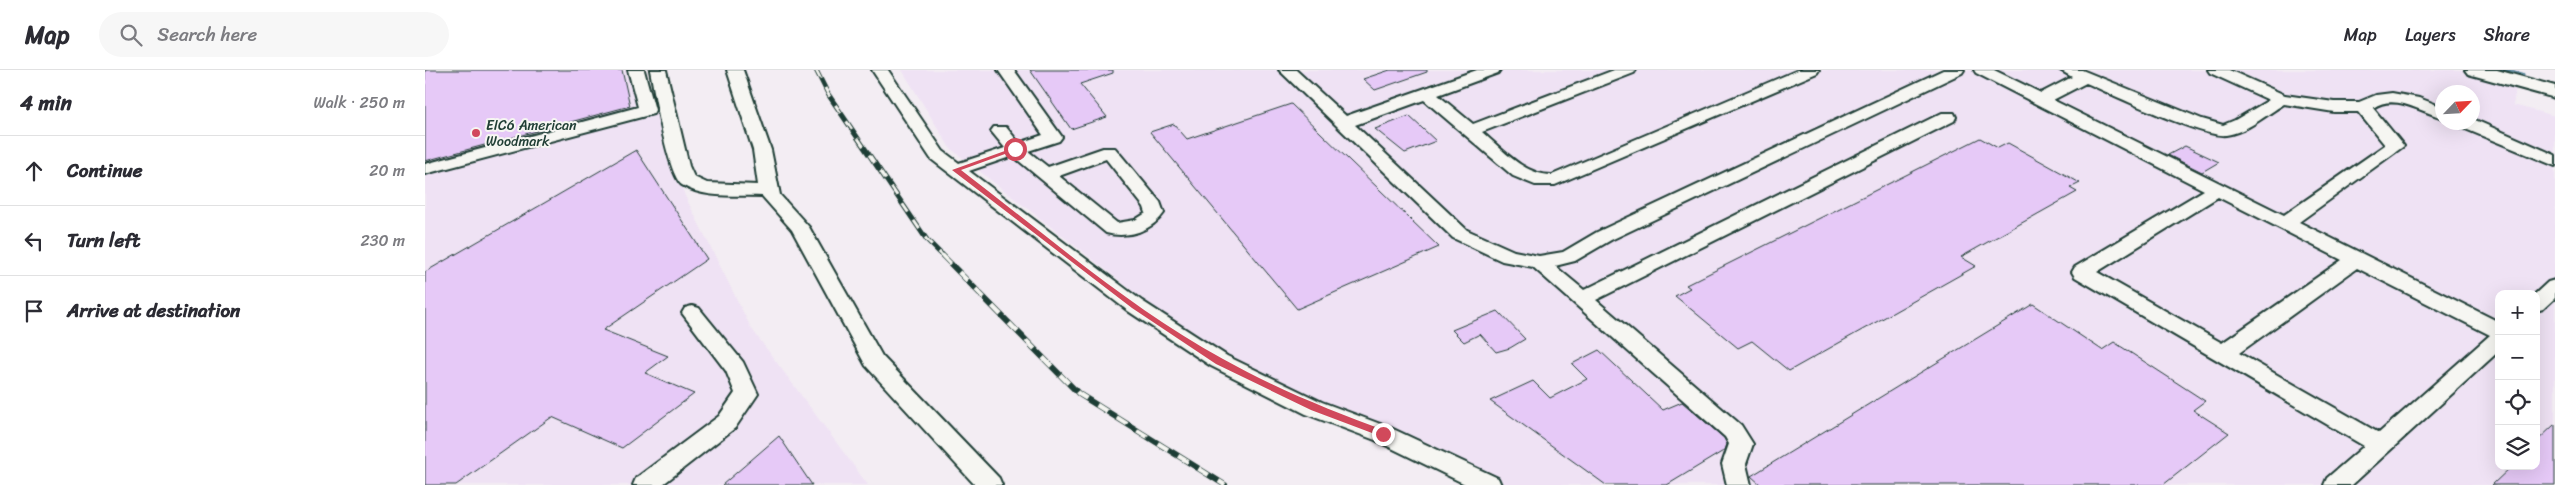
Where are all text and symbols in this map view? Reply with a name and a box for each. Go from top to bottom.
search box [99,12,449,57]
text: Map [25,14,69,56]
text: Search here [157,18,257,51]
text: Map [2344,19,2377,51]
text: Layers [2405,19,2456,51]
text: Share [2484,19,2530,51]
icon: search [117,21,145,49]
text: 4 min [20,84,72,122]
north arrow [2435,85,2480,130]
text: Walk · 250 m [313,88,405,117]
place label: EIC6 American Woodmark [486,113,577,154]
marker: EIC6 American Woodmark [470,127,482,139]
route start [1004,138,1027,161]
text: Continue [67,154,143,187]
text: 20 m [369,156,405,185]
icon: ahead [20,157,48,185]
text: Turn left [67,224,140,257]
text: 230 m [360,226,405,255]
icon: left [20,227,48,255]
map controls [2495,290,2540,470]
button: + [2495,290,2540,335]
text: Arrive at destination [67,294,240,327]
icon: arrive [20,297,48,325]
button: − [2495,335,2540,380]
button: locate [2495,380,2540,425]
route end [1372,423,1395,446]
button: layers [2495,425,2540,470]

